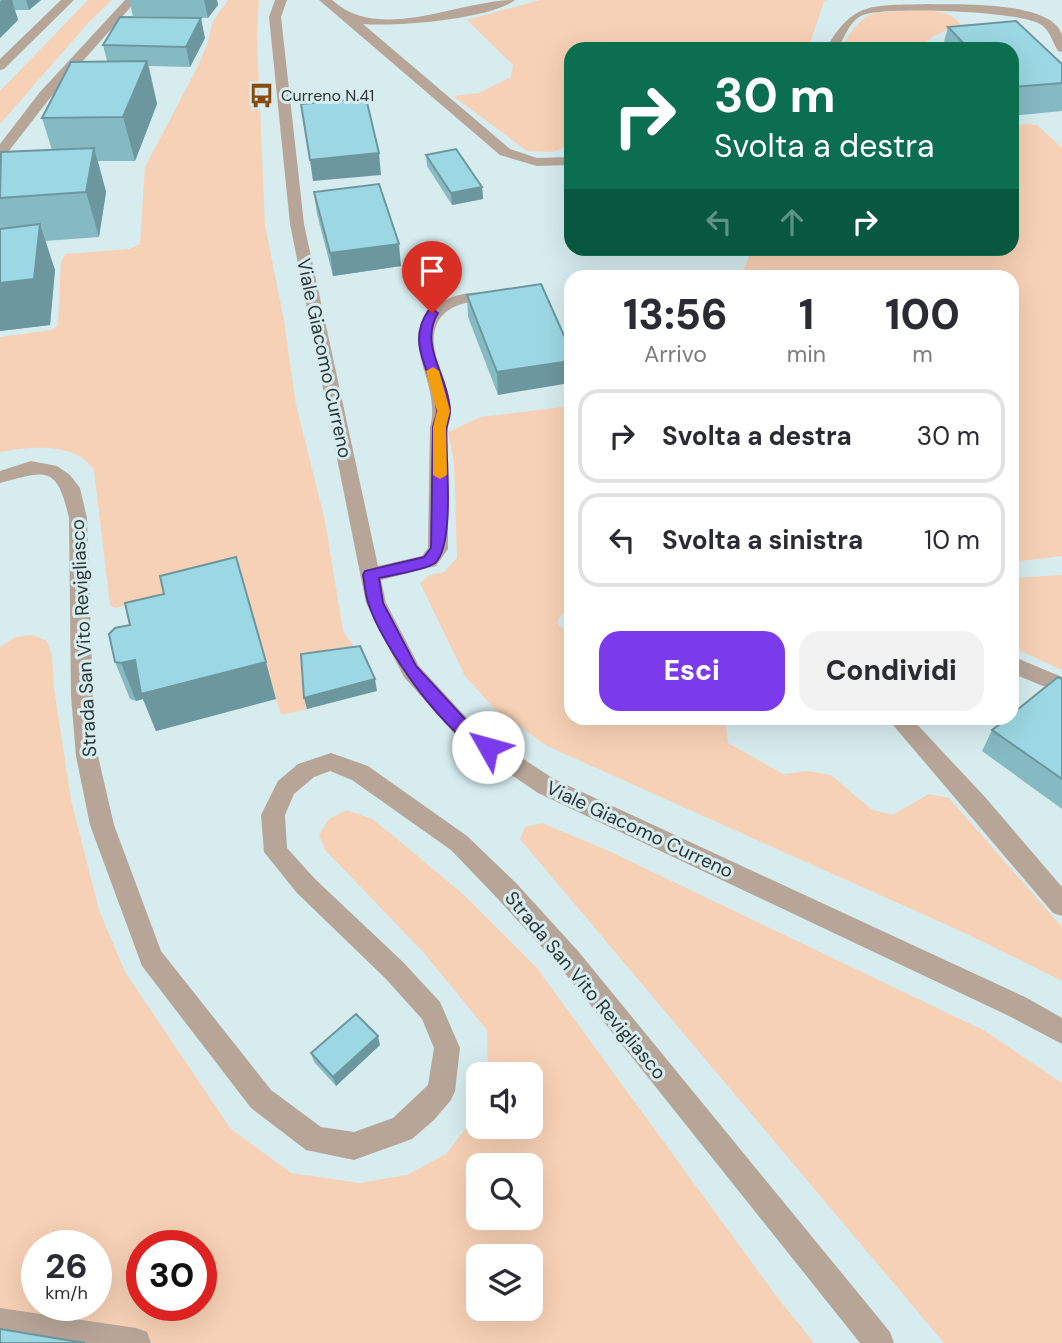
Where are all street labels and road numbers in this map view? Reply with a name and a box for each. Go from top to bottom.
street label: Viale Giacomo Curreno [291,256,358,460]
street label: Strada San Vito Revigliasco [65,518,102,758]
street label: Viale Giacomo Curreno [542,775,737,884]
street label: Strada San Vito Revigliasco [499,886,672,1085]

